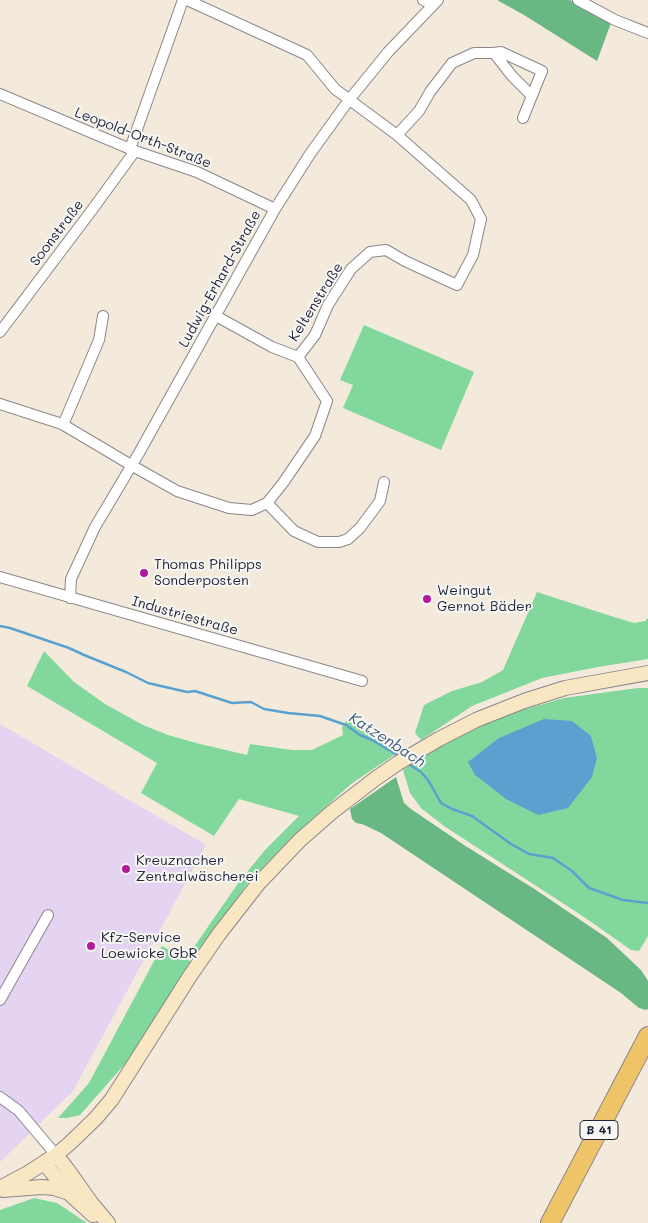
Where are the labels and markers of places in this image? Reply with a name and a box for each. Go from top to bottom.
place label: Thomas Philipps Sonderposten [154,557,262,590]
marker: Thomas Philipps Sonderposten [138,567,150,579]
place label: Weingut Gernot Bäder [437,583,532,616]
marker: Weingut Gernot Bäder [421,593,433,605]
place label: Kreuznacher Zentralwäscherei [136,853,258,886]
marker: Kreuznacher Zentralwäscherei [120,863,132,875]
place label: Kfz-Service Loewicke GbR [101,930,198,962]
marker: Kfz-Service Loewicke GbR [85,940,97,952]

